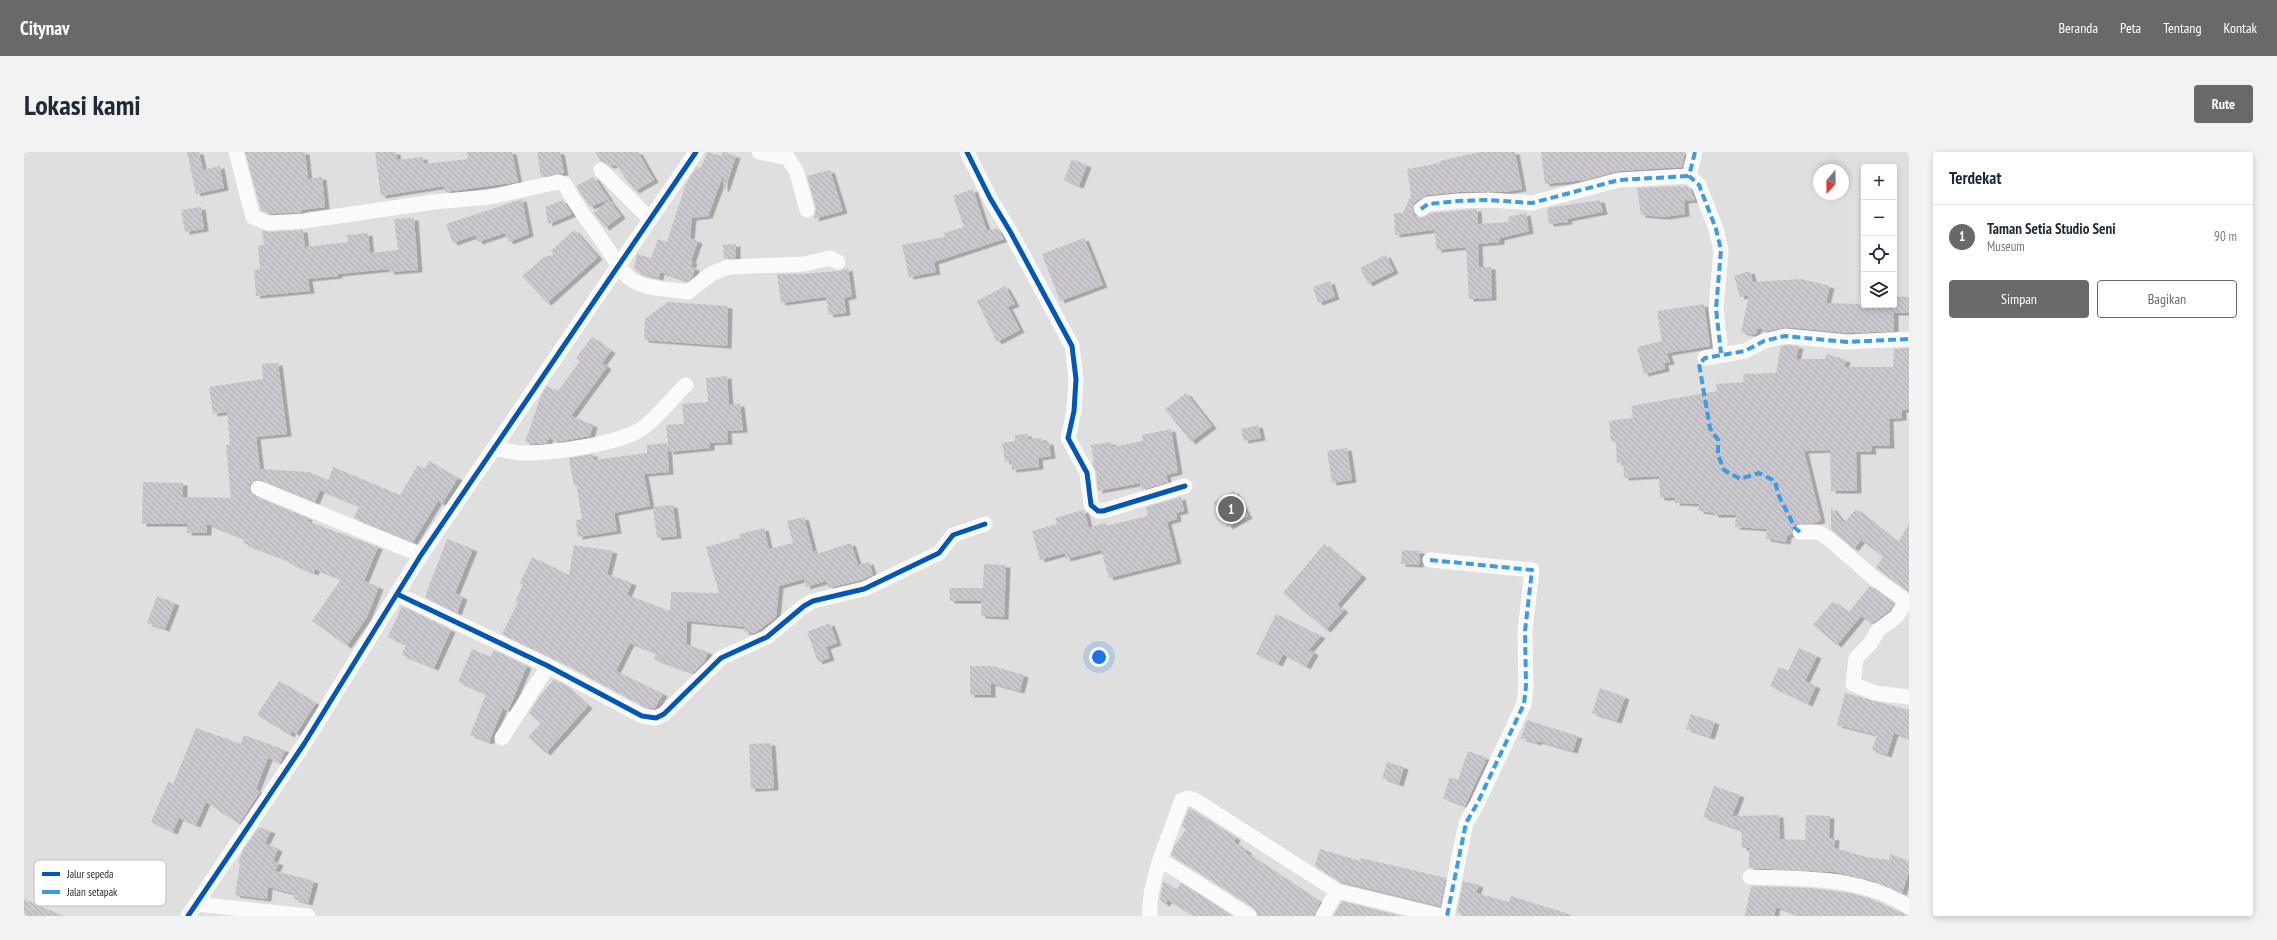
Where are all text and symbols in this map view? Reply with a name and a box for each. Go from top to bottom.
text: Citynav [20,16,70,40]
text: Beranda [2058,19,2098,37]
text: Peta [2120,19,2141,37]
text: Tentang [2163,19,2202,37]
text: Kontak [2224,19,2257,37]
button: Rute [2194,85,2253,123]
text: Lokasi kami [24,86,141,123]
north arrow [1813,164,1849,200]
map controls [1861,164,1897,308]
button: + [1861,164,1897,200]
text: Terdekat [1949,167,2001,189]
button: − [1861,200,1897,236]
text: Taman Setia Studio Seni [1987,219,2116,238]
text: 1 [1959,228,1965,245]
text: 90 m [2214,228,2237,245]
button: locate [1861,236,1897,272]
text: Museum [1987,238,2025,255]
button: layers [1861,272,1897,308]
button: Simpan [1949,280,2089,318]
button: Bagikan [2097,280,2237,318]
pin: 1 [1218,494,1244,524]
your location [1089,647,1109,667]
legend [34,860,166,906]
text: Jalur sepeda [66,867,114,881]
text: Jalan setapak [66,885,118,899]

